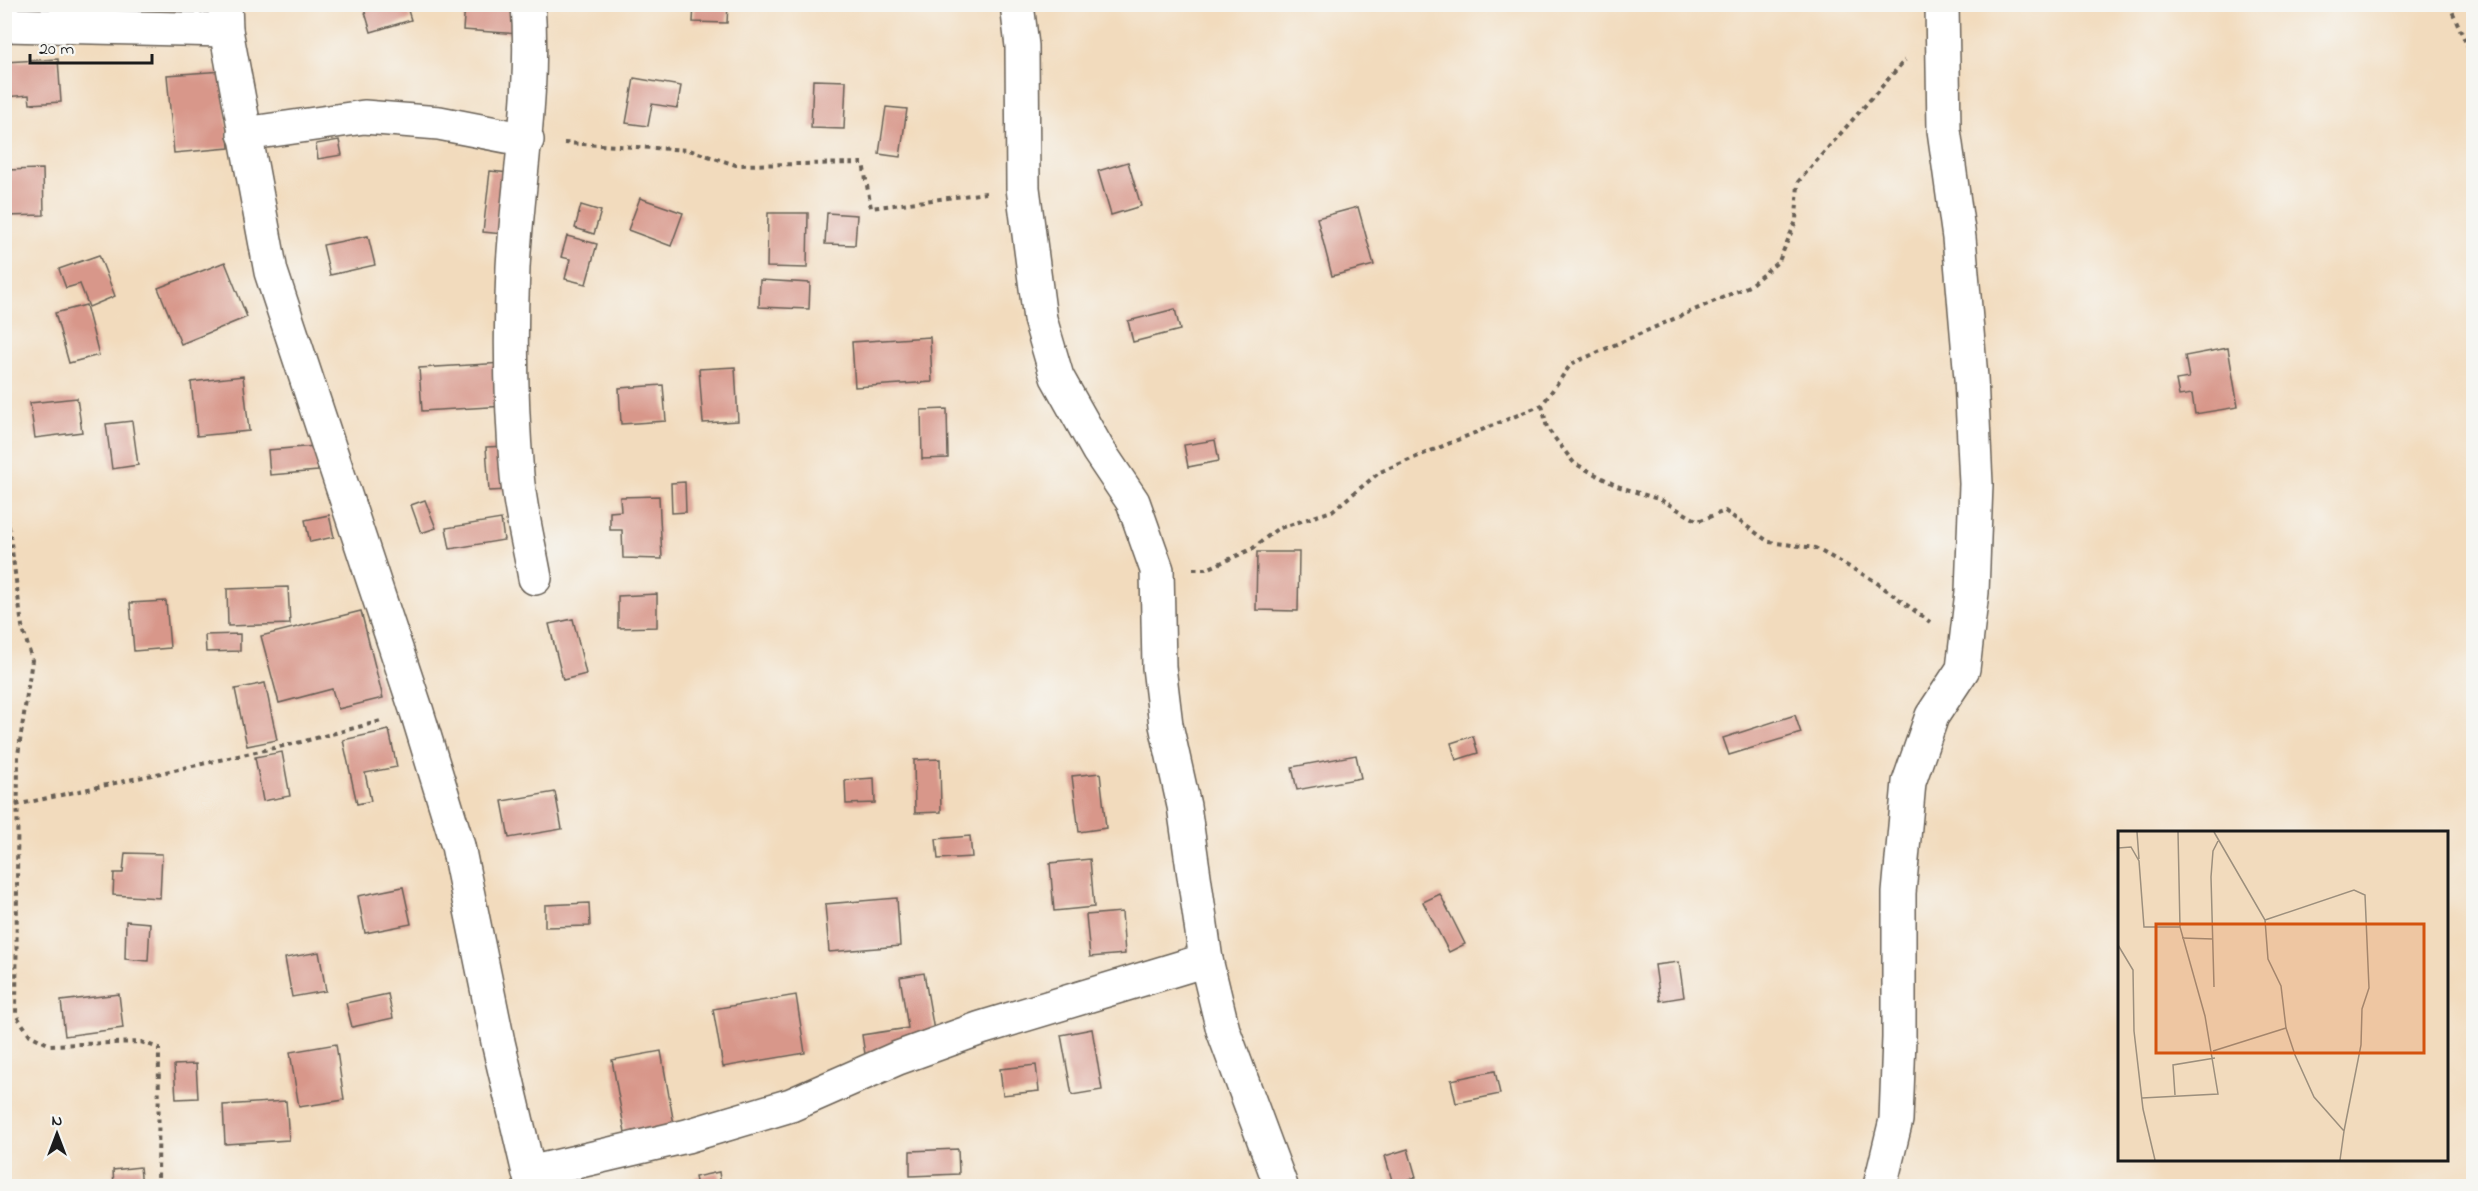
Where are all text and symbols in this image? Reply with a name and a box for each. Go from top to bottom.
scale bar [30,27,152,65]
text: 20 m [39,37,74,63]
inset map [2118,831,2448,1161]
north arrow [27,1104,87,1164]
text: N [52,1109,63,1133]

